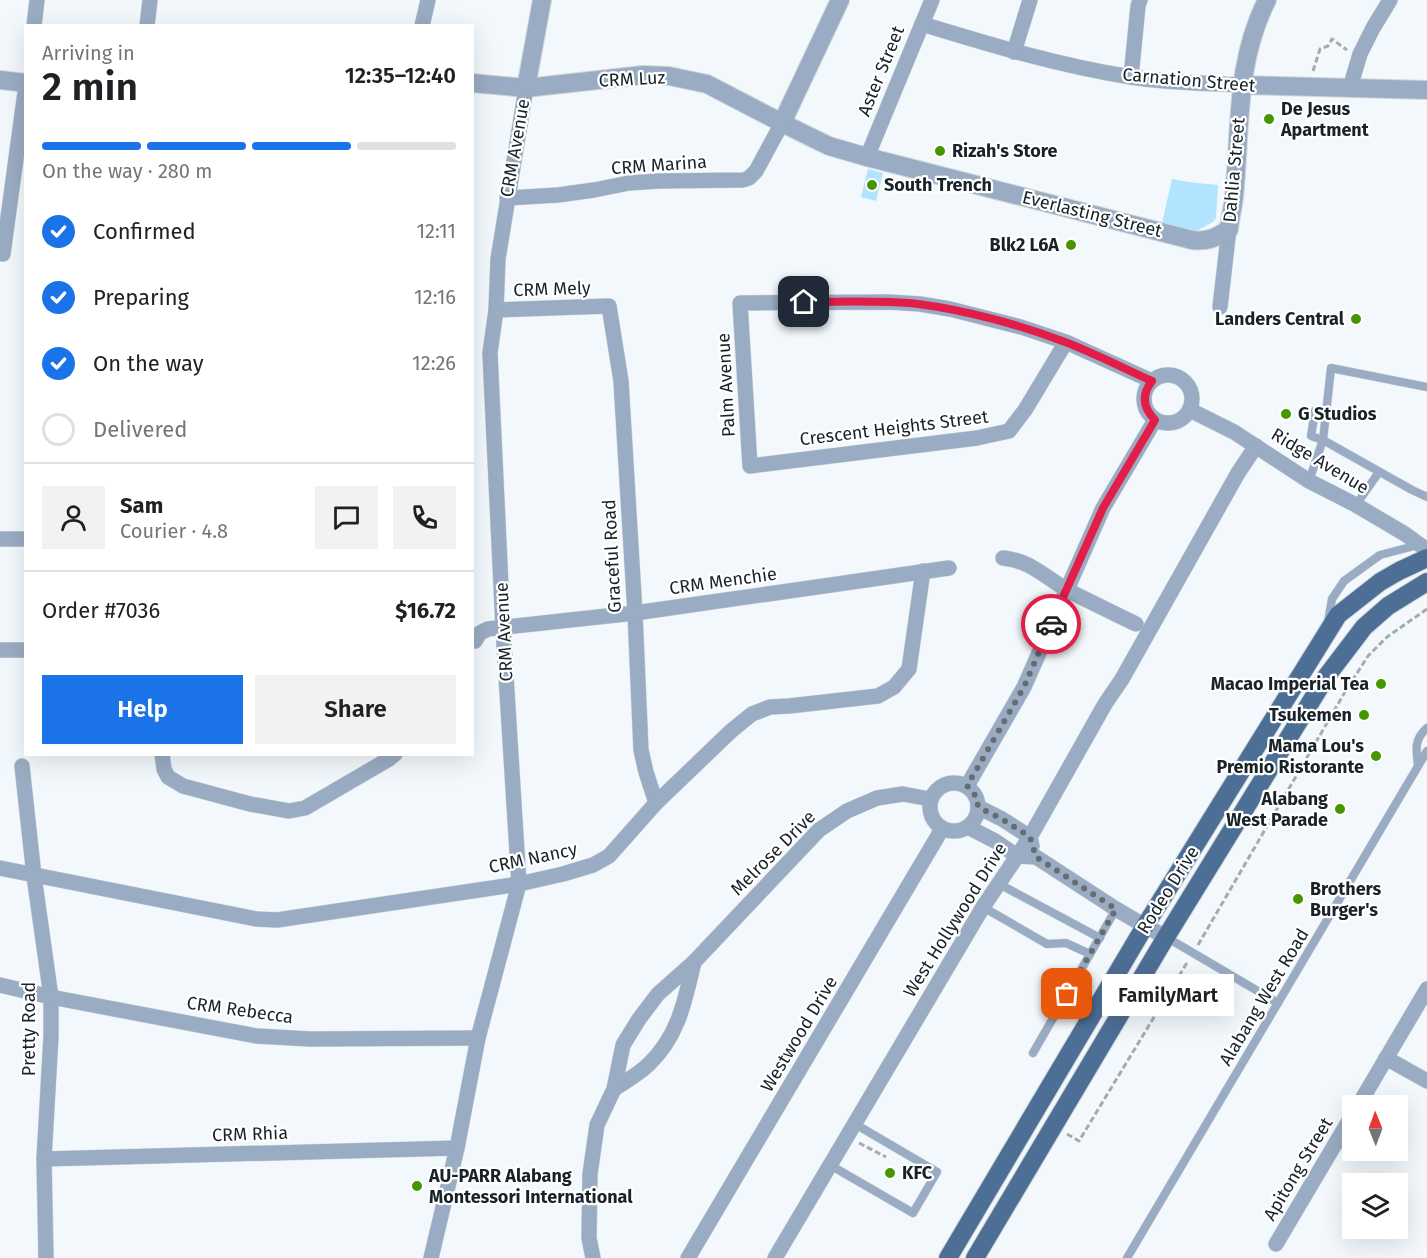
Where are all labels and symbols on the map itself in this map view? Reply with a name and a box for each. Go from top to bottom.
street label: Aster Street [853,22,909,119]
street label: Carnation Street [1122,63,1257,97]
street label: CRM Luz [598,66,666,92]
street label: CRM Avenue [496,97,534,199]
place label: De Jesus Apartment [1280,98,1370,141]
marker: De Jesus Apartment [1262,112,1276,126]
street label: Dahlia Street [1218,116,1250,224]
place label: Rizah's Store [952,140,1057,162]
marker: Rizah's Store [933,144,947,158]
street label: CRM Marina [610,151,708,179]
place label: South Trench [884,174,992,196]
marker: South Trench [865,178,879,192]
street label: Everlasting Street [1020,186,1165,242]
place label: Blk2 L6A [990,234,1059,256]
marker: Blk2 L6A [1064,238,1078,252]
pin [778,276,829,327]
street label: CRM Mely [513,277,591,301]
place label: Landers Central [1215,308,1345,330]
marker: Landers Central [1349,312,1363,326]
street label: Palm Avenue [712,332,740,438]
place label: G Studios [1298,403,1377,425]
street label: Crescent Heights Street [798,405,990,450]
marker: G Studios [1279,407,1293,421]
street label: Ridge Avenue [1267,423,1373,499]
street label: Graceful Road [598,499,626,613]
street label: CRM Menchie [668,563,778,599]
street label: CRM Avenue [490,582,518,682]
courier [1021,594,1081,654]
place label: Macao Imperial Tea [1211,673,1369,695]
marker: Macao Imperial Tea [1374,677,1388,691]
place label: Tsukemen [1269,704,1352,726]
marker: Tsukemen [1357,708,1371,722]
place label: Mama Lou's Premio Ristorante [1216,735,1364,778]
marker: Mama Lou's Premio Ristorante [1369,749,1383,763]
place label: Alabang West Parade [1226,788,1328,831]
marker: Alabang West Parade [1333,802,1347,816]
street label: Melrose Drive [726,806,820,900]
street label: CRM Nancy [487,838,579,878]
street label: West Hollywood Drive [899,839,1011,1001]
street label: Rodeo Drive [1132,842,1204,938]
place label: Brothers Burger's [1310,878,1382,921]
marker: Brothers Burger's [1291,892,1305,906]
street label: Alabang West Road [1214,924,1314,1070]
pin [1041,968,1092,1019]
street label: Westwood Drive [756,972,842,1096]
callout: FamilyMart [1103,973,1235,1015]
street label: Pretty Road [18,982,40,1076]
street label: CRM Rebecca [185,992,295,1028]
north arrow [1342,1095,1408,1161]
street label: Apitong Street [1259,1113,1338,1225]
street label: CRM Rhia [212,1122,288,1146]
place label: KFC [902,1162,933,1184]
place label: AU-PARR Alabang Montessori International [428,1165,633,1208]
marker: KFC [883,1166,897,1180]
marker: AU-PARR Alabang Montessori International [410,1179,424,1193]

